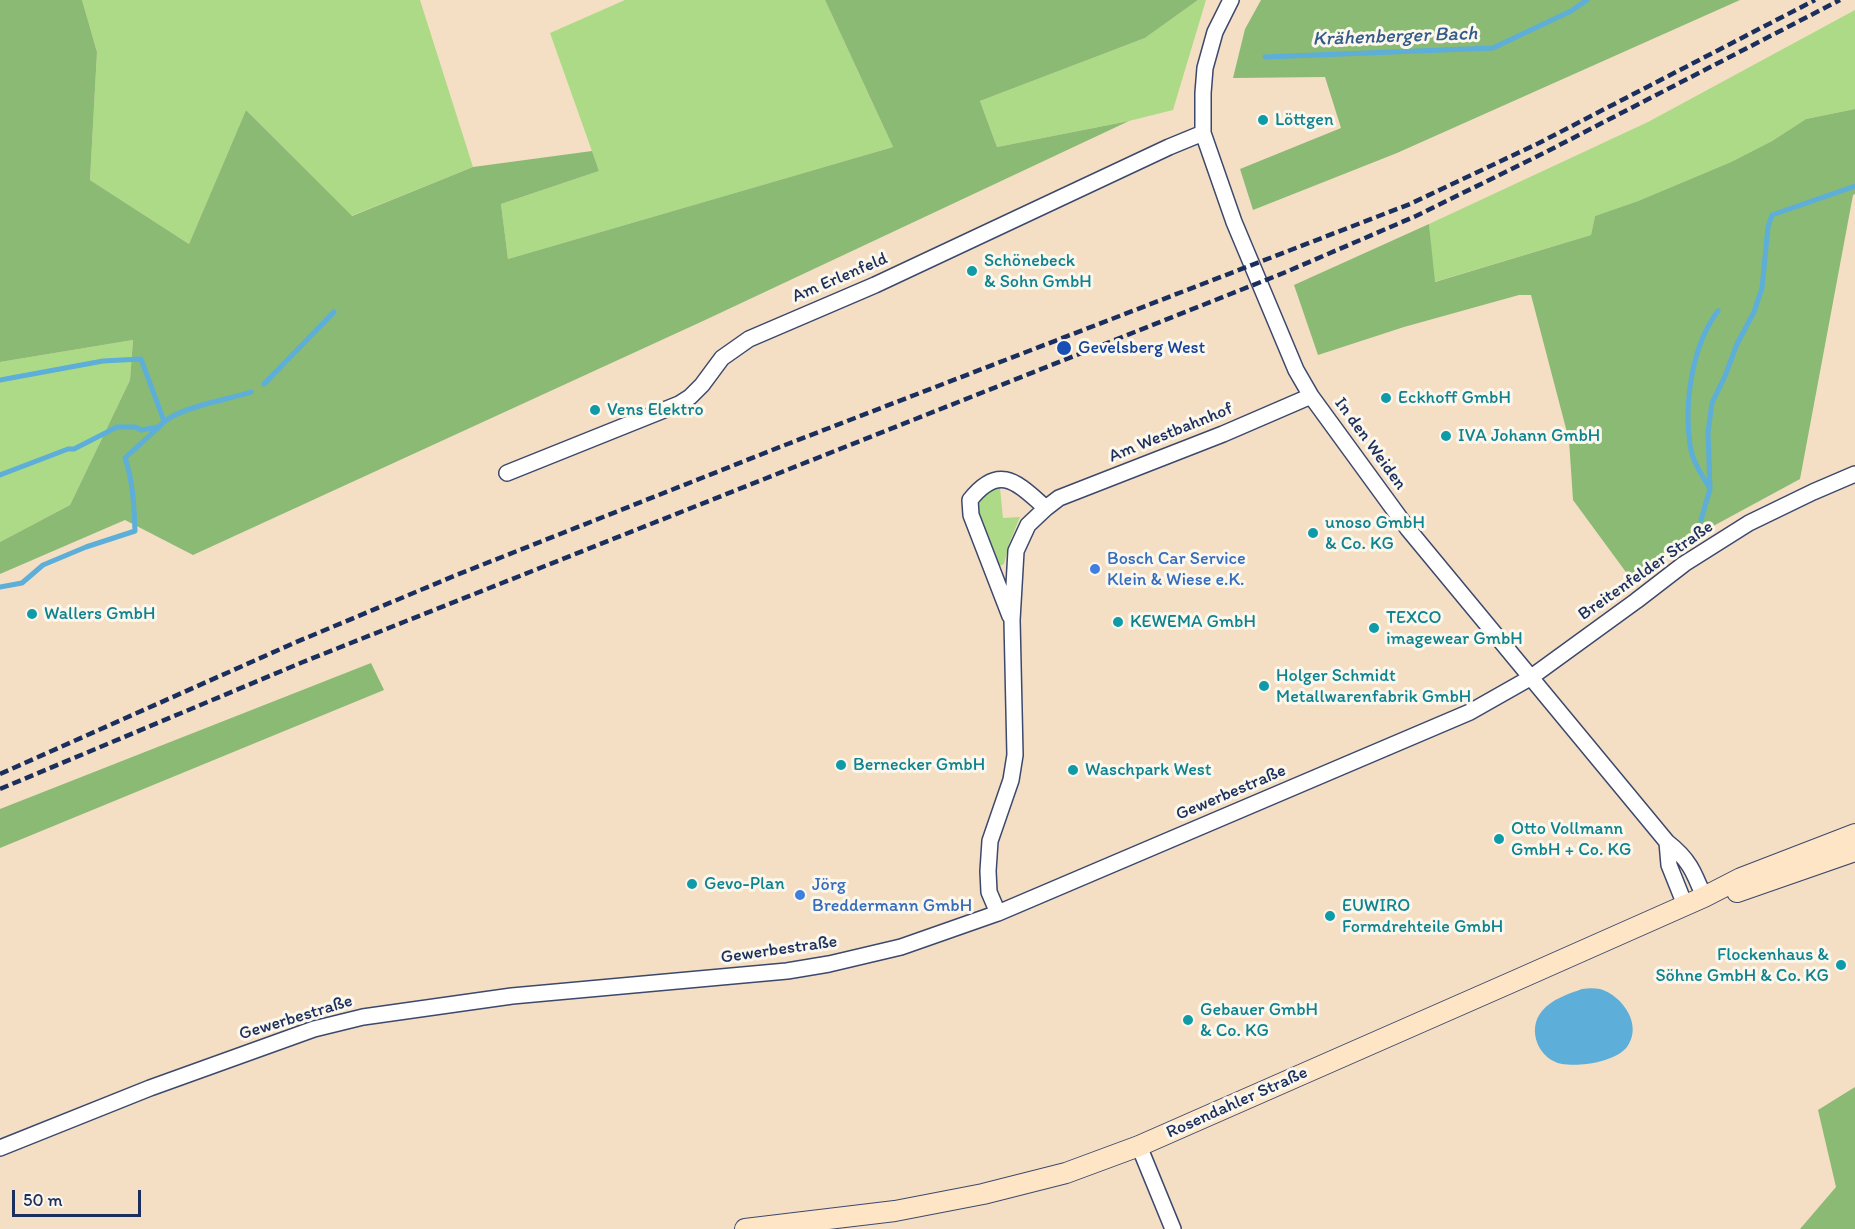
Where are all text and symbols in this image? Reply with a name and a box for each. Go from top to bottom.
water label: Krähenberger Bach [1312,22,1478,52]
place label: Löttgen [1275,109,1334,131]
marker: Löttgen [1256,113,1270,127]
street label: Am Erlenfeld [789,248,891,308]
place label: Schönebeck & Sohn GmbH [984,250,1092,292]
marker: Schönebeck & Sohn GmbH [965,264,979,278]
place label: Gevelsberg West [1078,337,1205,359]
marker: Gevelsberg West [1055,339,1073,357]
place label: Eckhoff GmbH [1398,387,1511,409]
marker: Eckhoff GmbH [1379,391,1393,405]
street label: In den Weiden [1329,393,1411,495]
street label: Am Westbahnhof [1106,398,1236,468]
place label: Vens Elektro [607,399,704,421]
marker: Vens Elektro [588,403,602,417]
place label: IVA Johann GmbH [1458,425,1600,447]
marker: IVA Johann GmbH [1439,429,1453,443]
place label: unoso GmbH & Co. KG [1325,512,1425,554]
street label: Breitenfelder Straße [1574,516,1718,626]
marker: unoso GmbH & Co. KG [1306,526,1320,540]
place label: Bosch Car Service Klein & Wiese e.K. [1107,548,1246,590]
marker: Bosch Car Service Klein & Wiese e.K. [1088,562,1102,576]
place label: Wallers GmbH [44,603,155,625]
marker: Wallers GmbH [25,607,39,621]
place label: TEXCO imagewear GmbH [1386,607,1523,650]
place label: KEWEMA GmbH [1130,611,1256,633]
marker: KEWEMA GmbH [1111,615,1125,629]
marker: TEXCO imagewear GmbH [1367,621,1381,635]
place label: Holger Schmidt Metallwarenfabrik GmbH [1276,665,1471,708]
marker: Holger Schmidt Metallwarenfabrik GmbH [1257,679,1271,693]
place label: Bernecker GmbH [853,754,985,776]
marker: Bernecker GmbH [834,758,848,772]
place label: Waschpark West [1085,759,1212,781]
street label: Gewerbestraße [1173,760,1289,826]
marker: Waschpark West [1066,763,1080,777]
place label: Otto Vollmann GmbH + Co. KG [1511,818,1631,860]
marker: Otto Vollmann GmbH + Co. KG [1492,832,1506,846]
place label: Gevo-Plan [704,873,785,895]
place label: Jörg Breddermann GmbH [812,874,972,916]
marker: Gevo-Plan [685,877,699,891]
marker: Jörg Breddermann GmbH [793,888,807,902]
place label: EUWIRO Formdrehteile GmbH [1342,895,1503,938]
marker: EUWIRO Formdrehteile GmbH [1323,909,1337,923]
street label: Gewerbestraße [719,931,839,969]
place label: Flockenhaus & Söhne GmbH & Co. KG [1655,944,1829,986]
marker: Flockenhaus & Söhne GmbH & Co. KG [1834,958,1848,972]
street label: Gewerbestraße [237,990,355,1046]
place label: Gebauer GmbH & Co. KG [1200,999,1318,1042]
marker: Gebauer GmbH & Co. KG [1181,1013,1195,1027]
street label: Rosendahler Straße [1163,1062,1311,1144]
scale bar [15,1178,144,1216]
text: 50 m [23,1189,63,1211]

